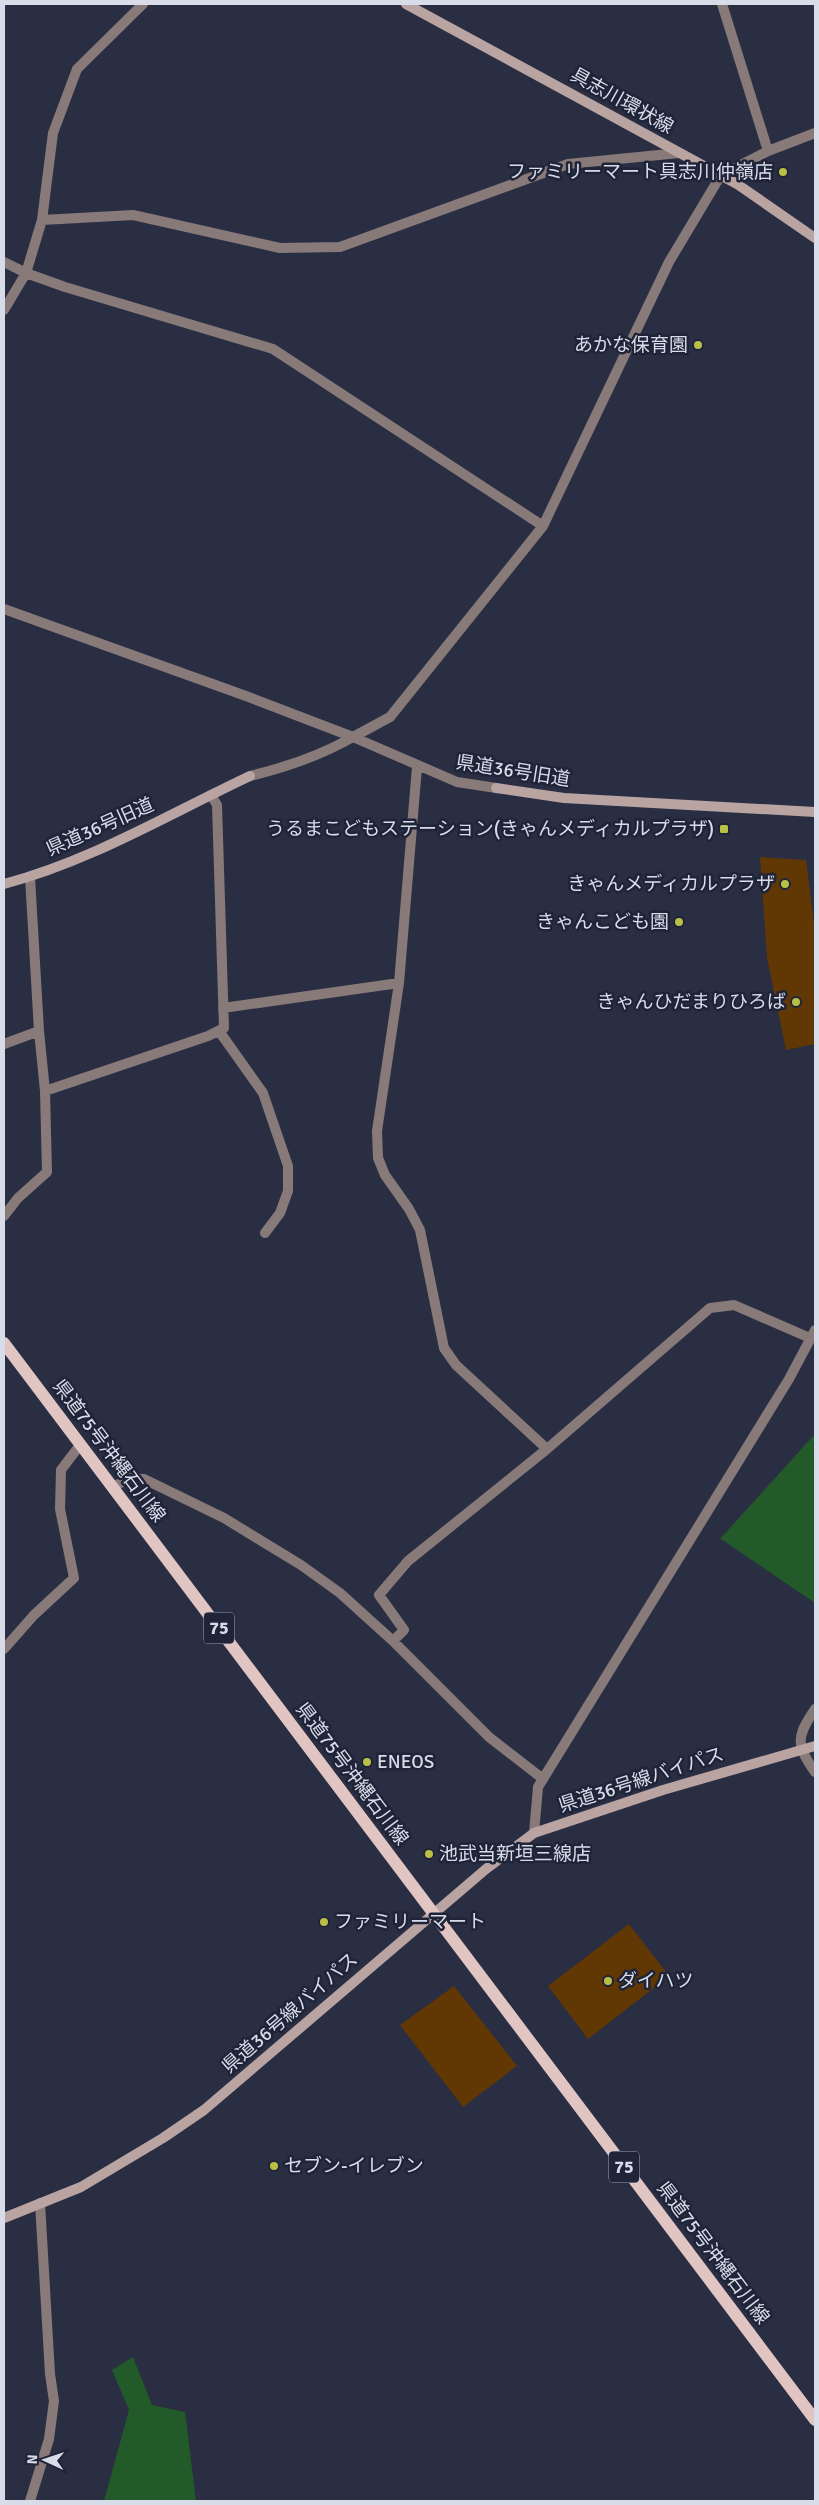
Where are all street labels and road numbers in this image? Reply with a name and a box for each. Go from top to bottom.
street label: 具志川環状線 [566,63,678,139]
street label: 県道36号旧道 [454,750,572,792]
street label: 県道36号旧道 [42,793,158,861]
street label: 県道75号沖縄石川線 [48,1375,170,1527]
road number: 75 [204,1612,234,1644]
street label: 県道75号沖縄石川線 [291,1698,413,1850]
street label: 県道36号線バイパス [555,1742,727,1818]
street label: 県道36号線バイパス [217,1947,363,2079]
road number: 75 [609,2152,639,2182]
street label: 県道75号沖縄石川線 [652,2177,774,2329]

